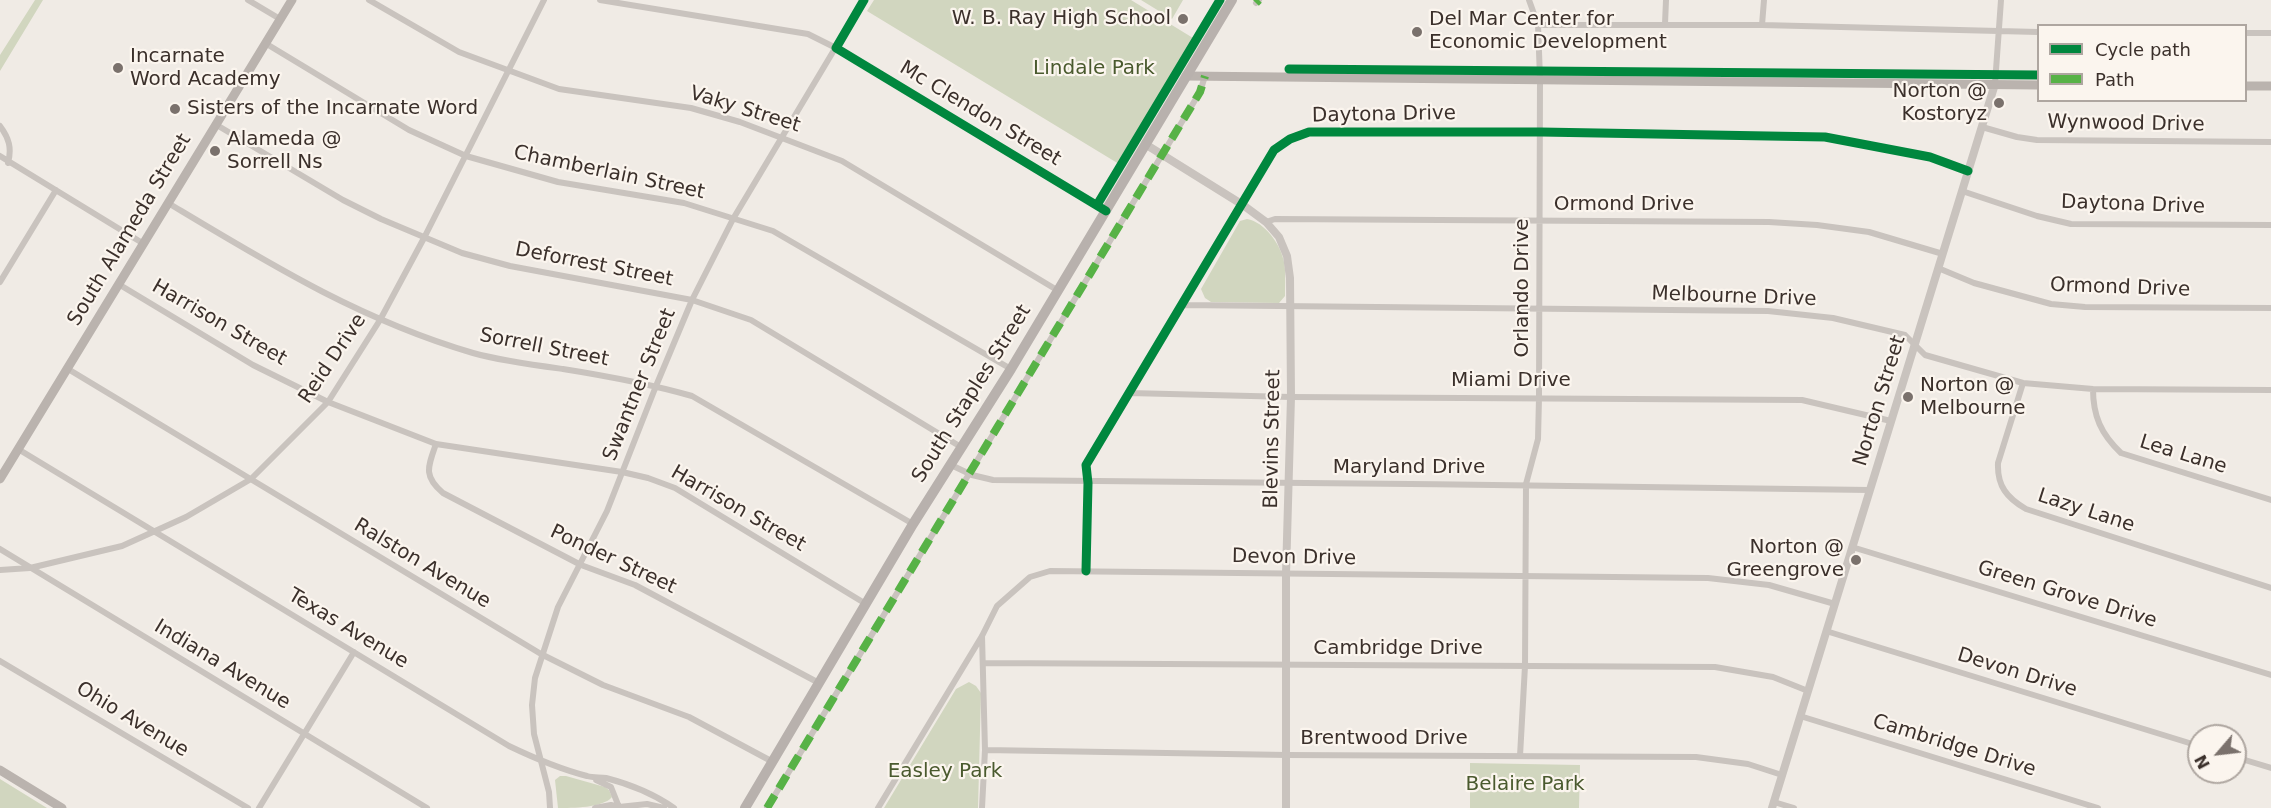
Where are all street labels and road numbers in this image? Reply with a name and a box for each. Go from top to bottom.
street label: Mc Clendon Street [895,56,1065,172]
street label: Vaky Street [687,82,803,138]
street label: Daytona Drive [1312,102,1456,128]
street label: Wynwood Drive [2047,111,2205,137]
street label: South Alameda Street [63,130,197,330]
street label: Chamberlain Street [511,141,707,205]
street label: Daytona Drive [2061,190,2205,220]
street label: Ormond Drive [1554,193,1694,217]
street label: Orlando Drive [1511,218,1535,358]
street label: Deforrest Street [513,238,675,292]
street label: Ormond Drive [2049,274,2191,302]
street label: Harrison Street [147,275,291,371]
street label: Melbourne Drive [1651,282,1817,312]
street label: South Staples Street [907,301,1037,487]
street label: Swantner Street [599,305,681,465]
street label: Reid Drive [294,309,372,409]
street label: Sorrell Street [477,324,611,372]
street label: Norton Street [1849,333,1911,469]
street label: Blevins Street [1260,369,1286,509]
street label: Miami Drive [1451,369,1571,393]
street label: Lea Lane [2136,430,2230,480]
street label: Maryland Drive [1333,456,1485,480]
street label: Harrison Street [666,461,810,557]
street label: Lazy Lane [2035,484,2137,538]
street label: Ralston Avenue [349,514,495,614]
street label: Ponder Street [546,520,680,600]
street label: Devon Drive [1232,545,1356,571]
street label: Green Grove Drive [1974,556,2160,634]
street label: Texas Avenue [284,584,412,674]
street label: Indiana Avenue [150,615,294,715]
street label: Cambridge Drive [1313,637,1483,661]
street label: Devon Drive [1954,643,2080,703]
street label: Ohio Avenue [71,677,193,763]
street label: Cambridge Drive [1869,710,2039,782]
street label: Brentwood Drive [1300,727,1468,751]

